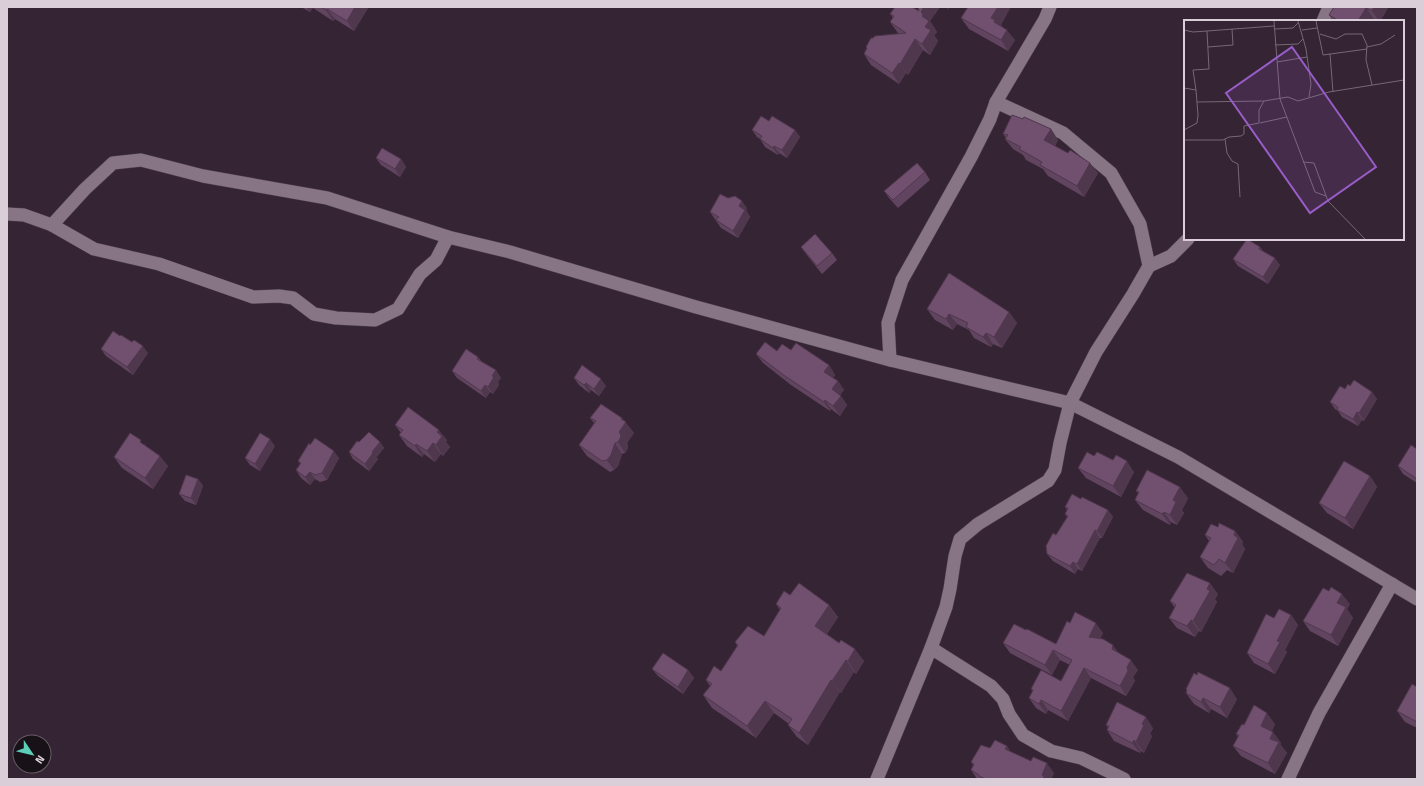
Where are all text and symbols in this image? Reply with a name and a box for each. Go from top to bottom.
inset map [1184,20,1404,240]
north arrow [12,734,52,774]
text: N [31,752,49,767]

